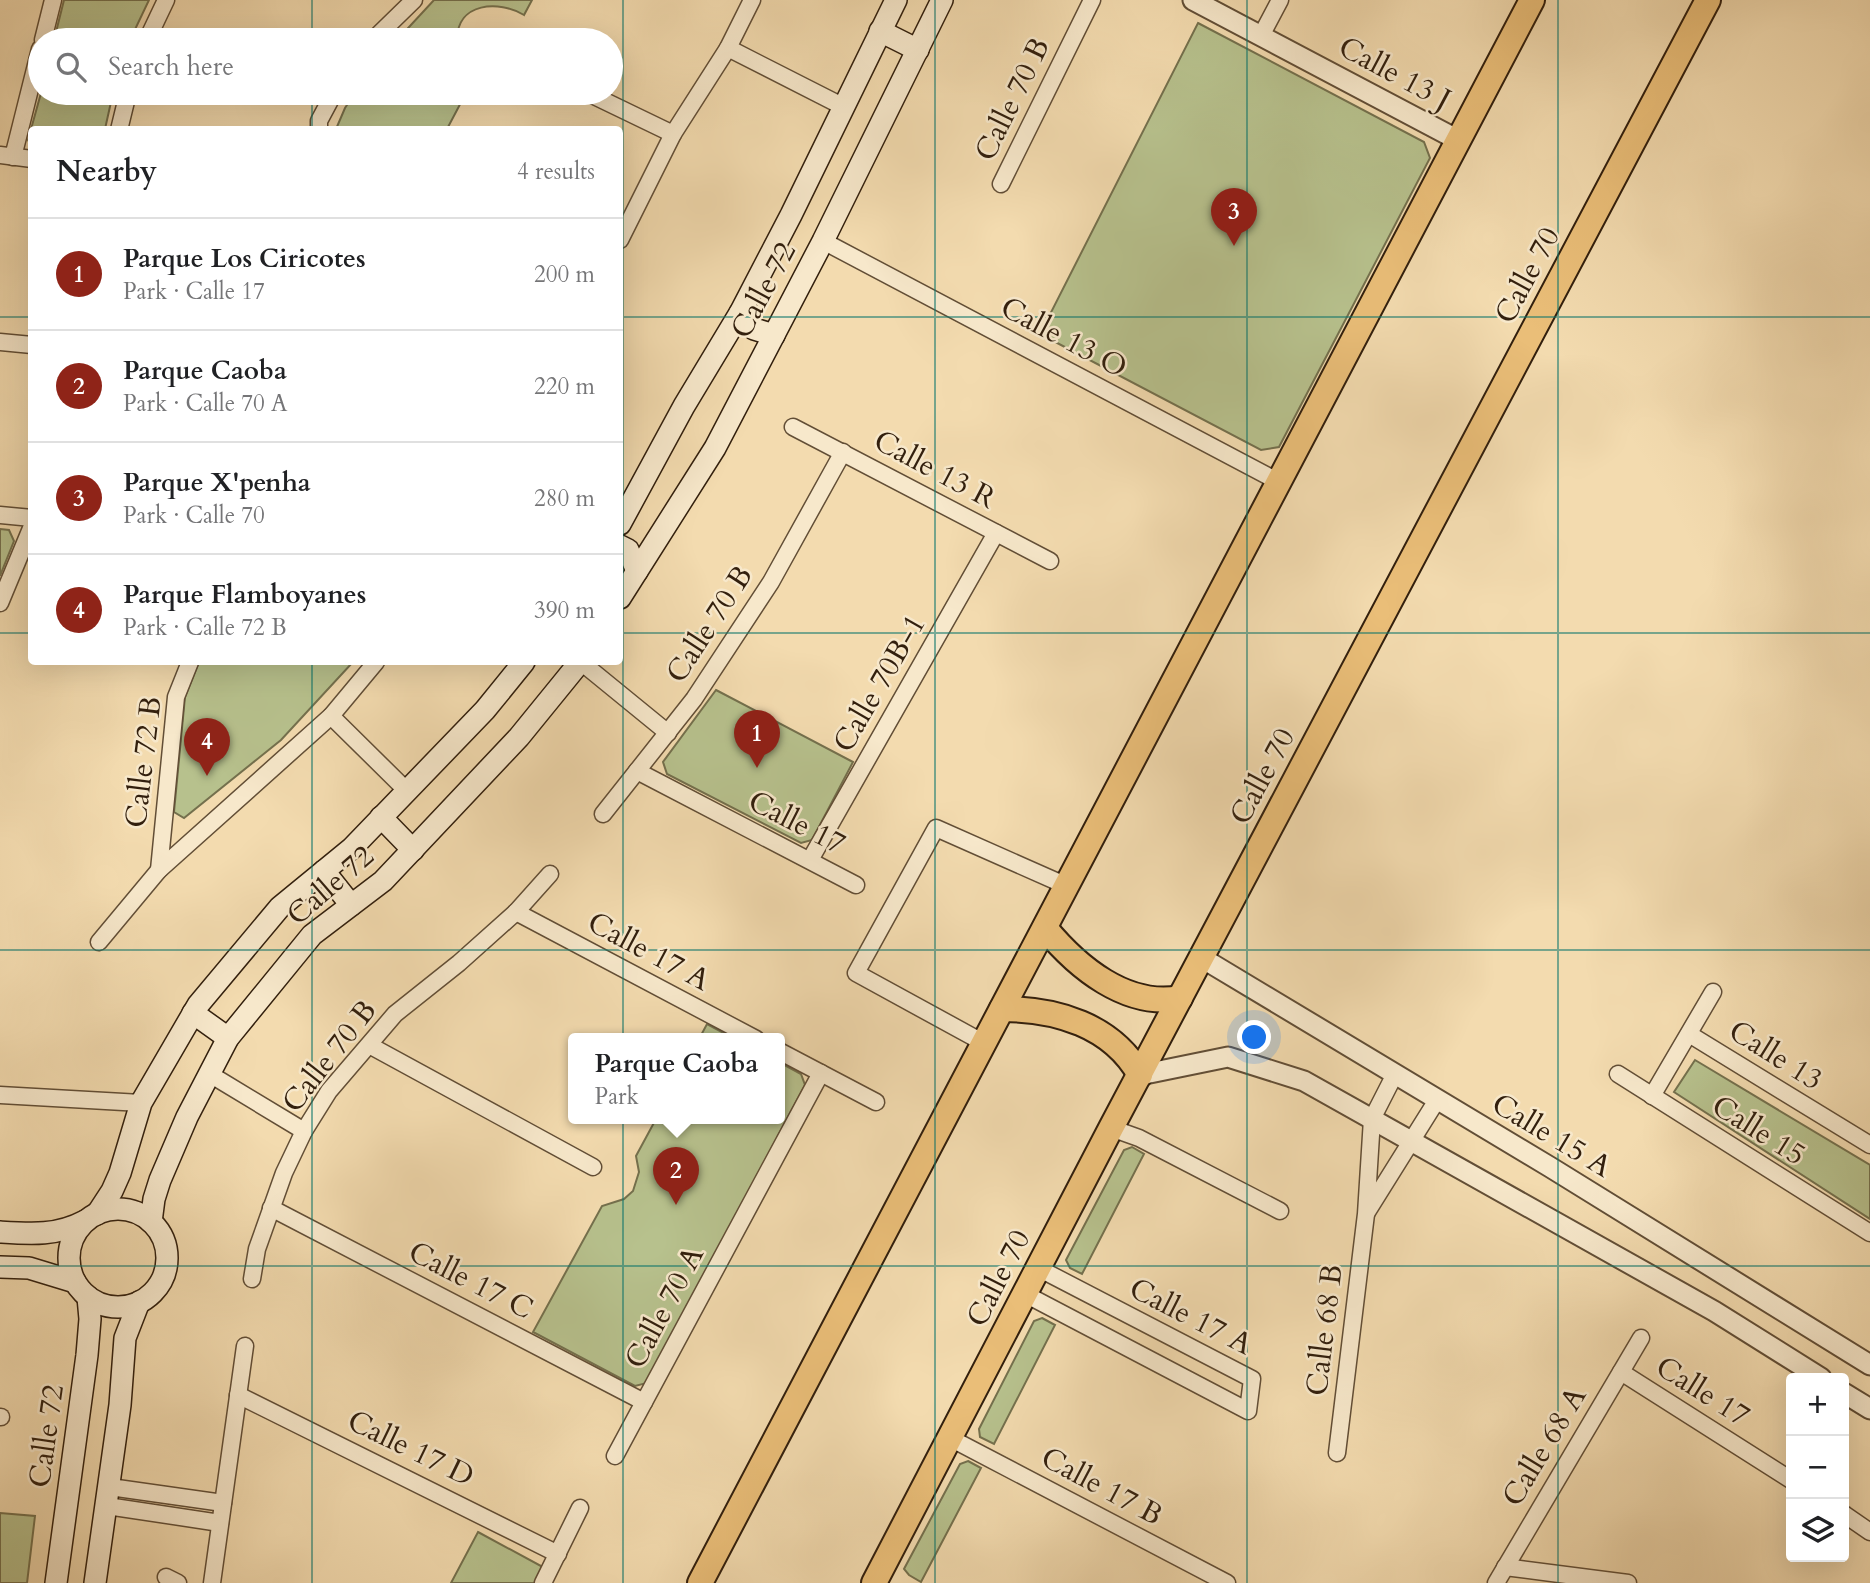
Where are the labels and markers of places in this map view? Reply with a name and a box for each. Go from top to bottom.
pin: 3 [1211,188,1257,246]
pin: 1 [734,710,780,768]
pin: 4 [184,718,230,776]
pin: 2 [653,1147,699,1205]

